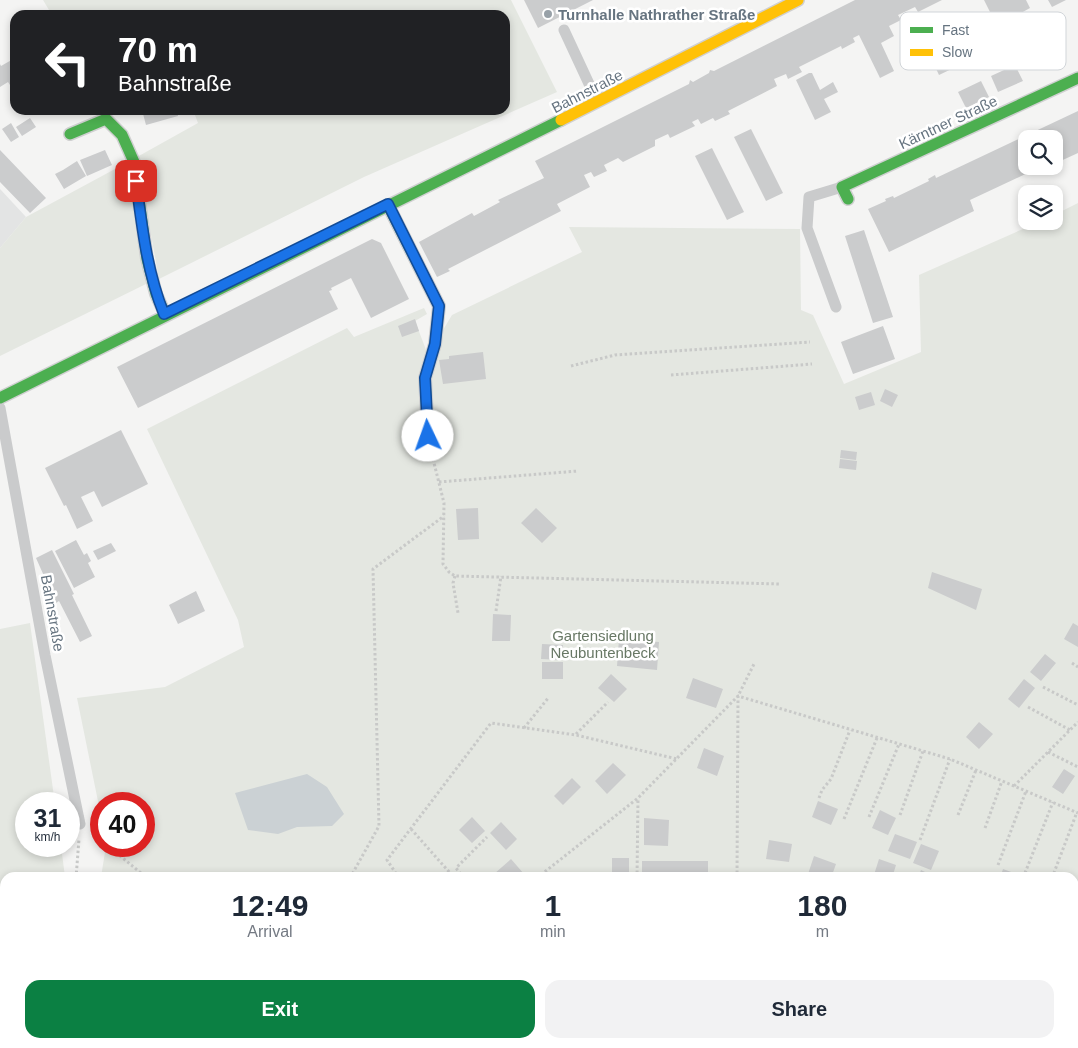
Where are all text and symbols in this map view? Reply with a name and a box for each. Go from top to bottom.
place label: Turnhalle Nathrather Straße [558,6,755,23]
marker: Turnhalle Nathrather Straße [542,8,554,20]
legend [900,12,1066,70]
text: Fast [942,22,969,38]
icon: left [35,30,100,95]
text: 70 m [118,30,198,69]
text: Slow [942,44,973,60]
street label: Bahnstraße [549,66,625,116]
text: Bahnstraße [118,71,232,96]
street label: Kärntner Straße [896,92,1000,152]
map controls [1018,130,1063,230]
button: search [1018,130,1063,175]
pin [115,160,157,202]
icon: arrive [122,167,150,195]
button: layers [1018,185,1063,230]
position arrow [401,409,453,461]
street label: Bahnstraße [38,573,68,653]
park label: Gartensiedlung Neubuntenbeck [550,627,656,661]
speed limit sign: 40 [90,792,155,857]
text: 31 [34,804,61,832]
text: km/h [34,830,61,844]
text: 12:49 [232,889,308,922]
text: 1 [544,889,561,922]
text: 180 [797,889,847,922]
text: Arrival [247,923,293,940]
text: min [540,923,566,940]
text: m [816,923,829,940]
button: Exit [25,980,535,1038]
button: Share [545,980,1054,1038]

